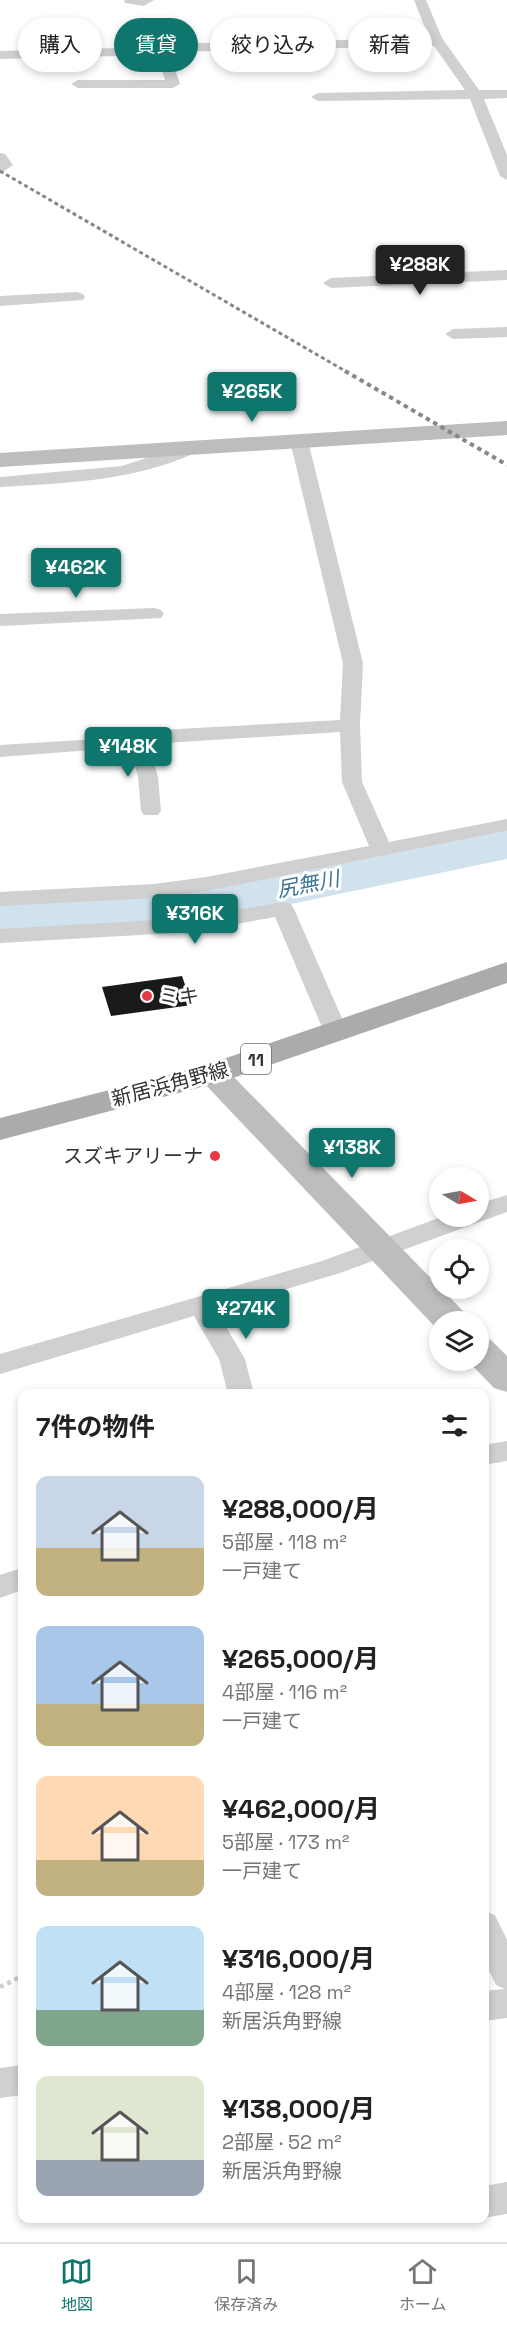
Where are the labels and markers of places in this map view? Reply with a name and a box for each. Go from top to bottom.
pin: ¥288K [378,245,462,296]
pin: ¥265K [210,372,294,423]
pin: ¥462K [34,548,118,599]
pin: ¥148K [86,727,170,778]
pin: ¥316K [153,894,237,945]
place label: ミキ [159,983,199,1009]
marker: ミキ [140,989,154,1003]
pin: ¥138K [310,1128,394,1179]
place label: スズキアリーナ [63,1143,203,1169]
marker: スズキアリーナ [208,1149,222,1163]
pin: ¥274K [204,1289,288,1340]

